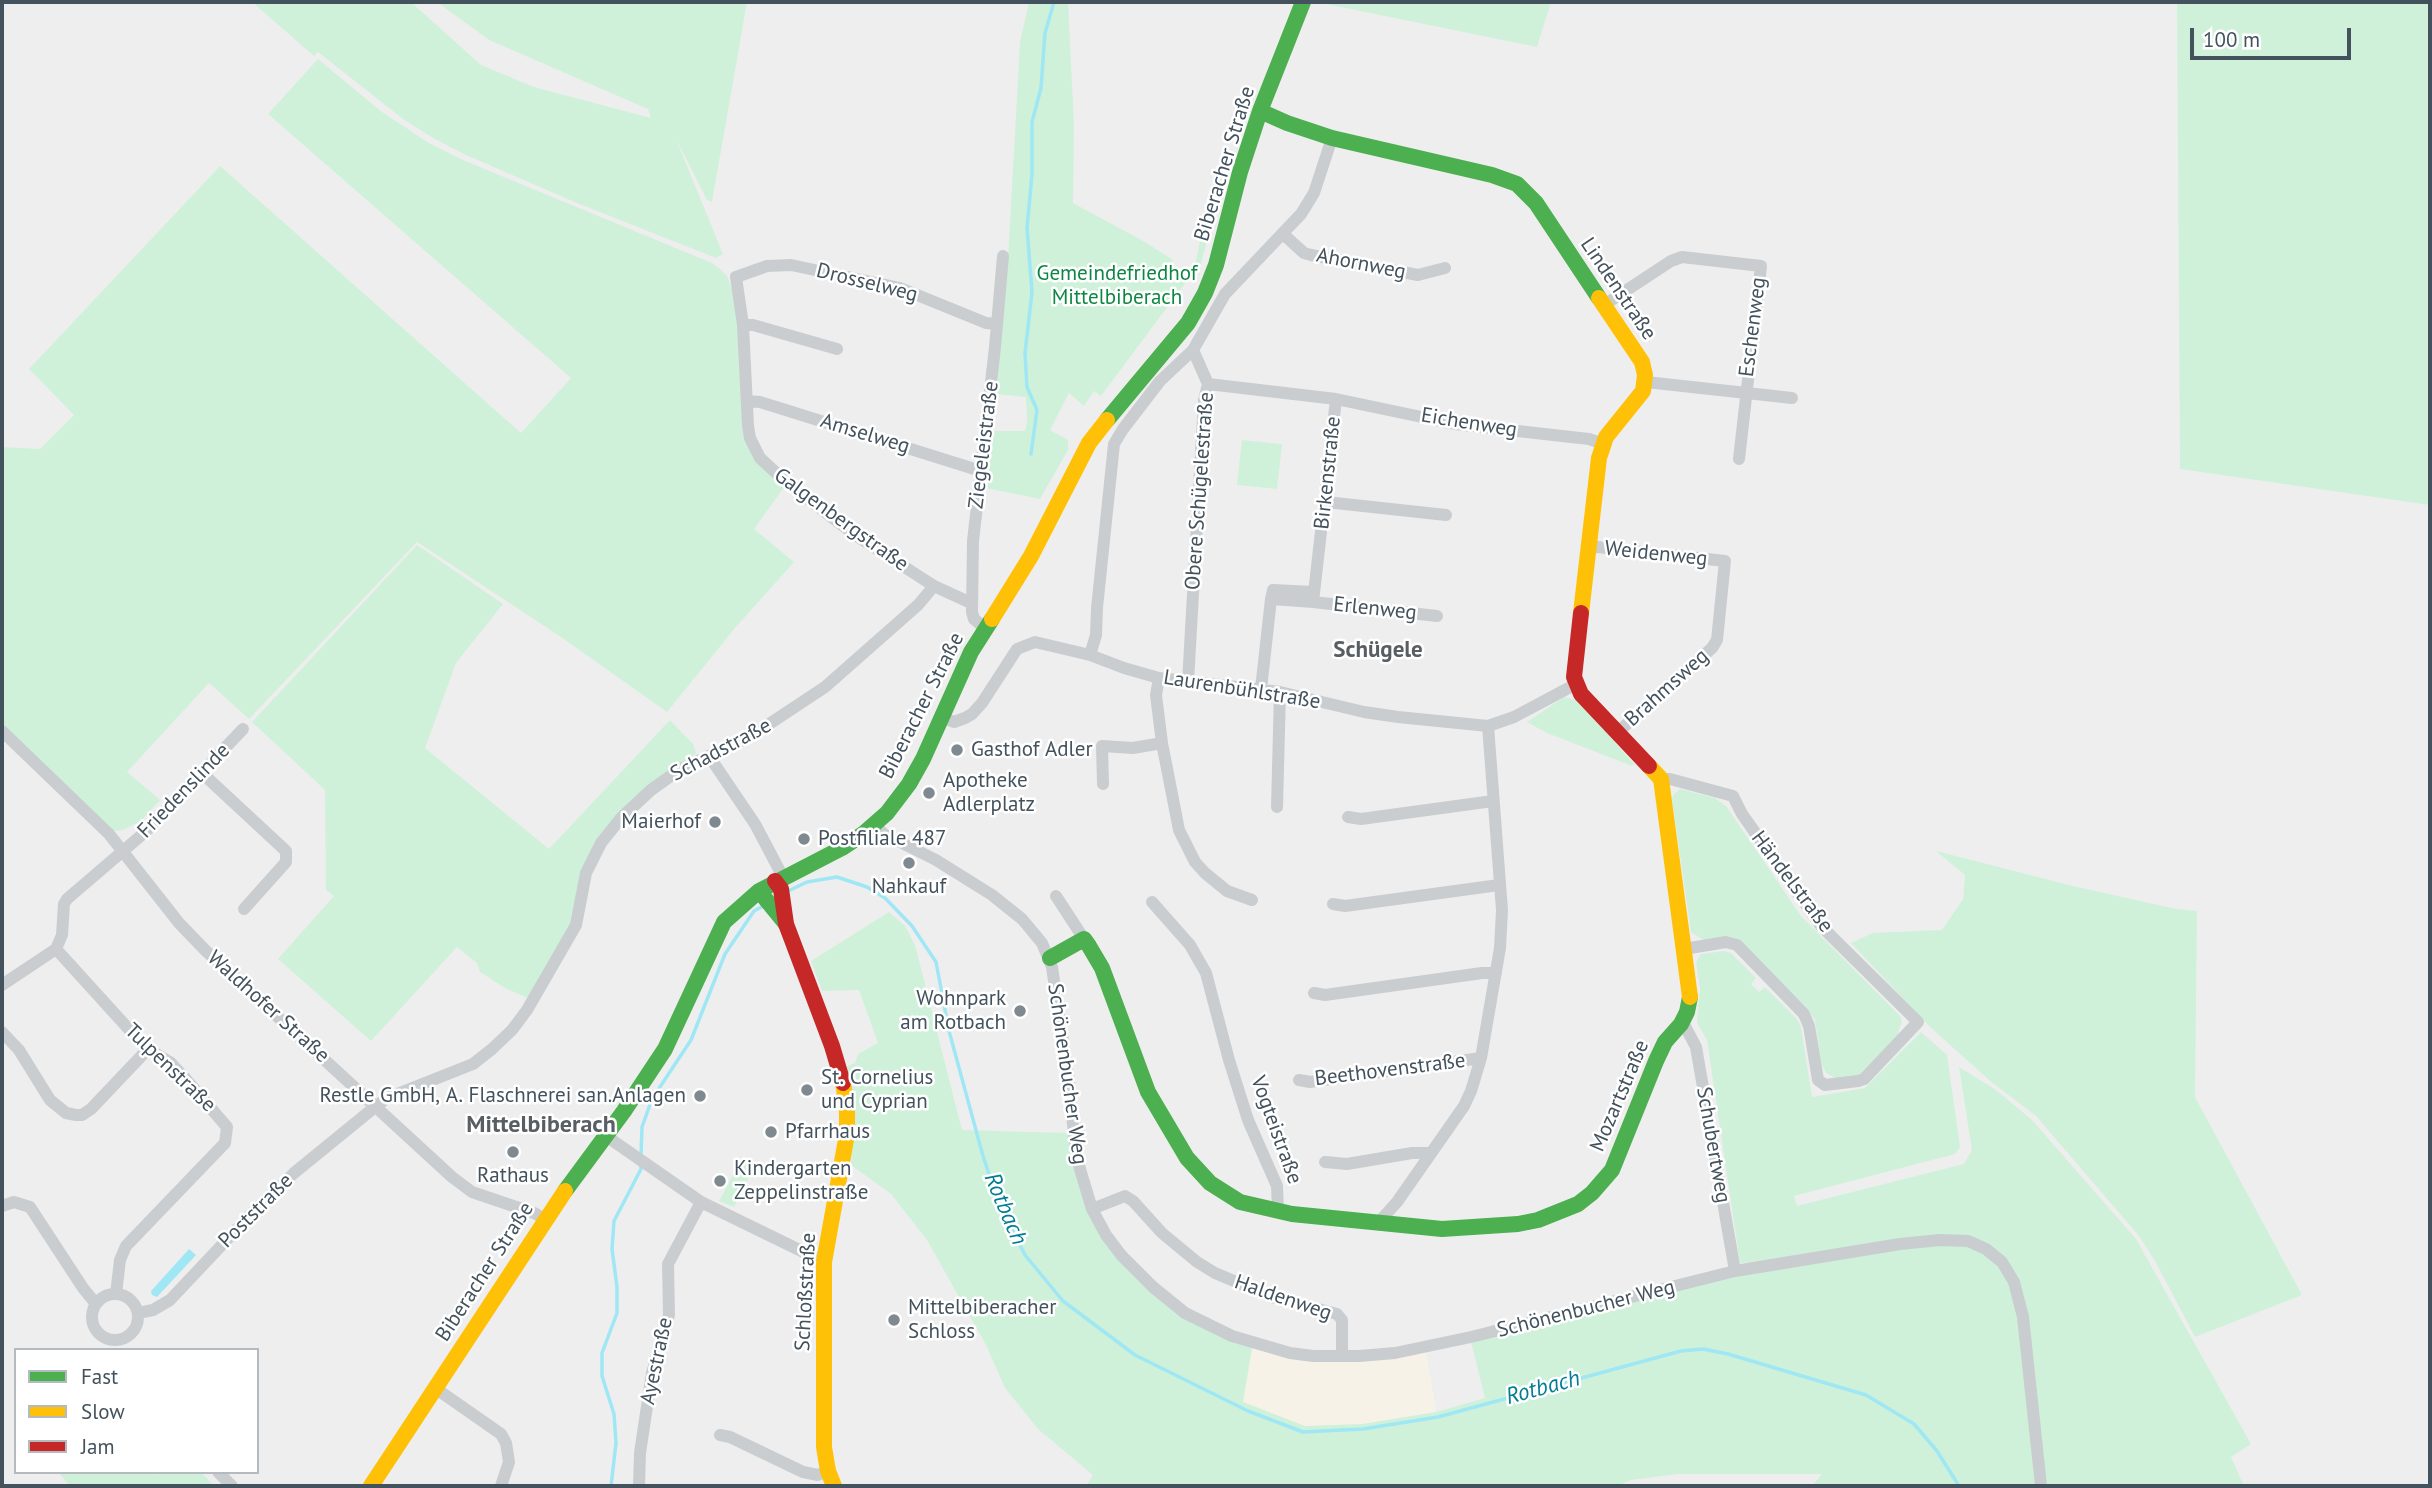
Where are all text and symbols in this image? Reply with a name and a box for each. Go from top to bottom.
scale bar [2194,14,2355,58]
text: 100 m [2203,26,2260,53]
street label: Biberacher Straße [1189,83,1261,245]
street label: Lindenstraße [1575,233,1661,345]
street label: Ahornweg [1314,243,1408,285]
street label: Drosselweg [814,258,920,308]
park label: Gemeindefriedhof Mittelbiberach [1037,261,1197,311]
street label: Eschenweg [1734,276,1772,378]
street label: Ziegeleistraße [964,380,1004,510]
street label: Obere Schügelestraße [1181,391,1219,591]
street label: Eichenweg [1419,403,1519,443]
street label: Amselweg [817,409,913,459]
street label: Birkenstraße [1310,415,1346,531]
street label: Galgenbergstraße [769,463,913,577]
street label: Weidenweg [1603,536,1709,572]
street label: Erlenweg [1332,592,1418,626]
street label: Biberacher Straße [874,629,970,783]
district label: Schügele [1333,636,1423,664]
street label: Brahmsweg [1620,644,1714,732]
street label: Laurenbühlstraße [1162,665,1322,715]
street label: Schadstraße [666,713,776,787]
place label: Gasthof Adler [971,737,1093,763]
street label: Friedenslinde [133,738,235,844]
marker: Gasthof Adler [949,742,965,758]
place label: Apotheke Adlerplatz [943,768,1035,818]
marker: Apotheke Adlerplatz [921,785,937,801]
place label: Maierhof [621,809,701,835]
marker: Maierhof [707,814,723,830]
place label: Postfiliale 487 [818,826,946,852]
street label: Händelstraße [1746,826,1838,938]
marker: Postfiliale 487 [796,831,812,847]
marker: Nahkauf [901,855,917,871]
place label: Nahkauf [872,874,946,900]
street label: Waldhofer Straße [202,946,334,1068]
street label: Schönenbucher Weg [1042,982,1092,1166]
place label: Wohnpark am Rotbach [900,986,1006,1036]
marker: Wohnpark am Rotbach [1012,1003,1028,1019]
street label: Tulpenstraße [119,1018,221,1118]
street label: Mozartstraße [1585,1036,1655,1156]
street label: Beethovenstraße [1313,1048,1467,1092]
place label: St. Cornelius und Cyprian [821,1065,933,1115]
street label: Vogteistraße [1245,1073,1307,1187]
marker: St. Cornelius und Cyprian [799,1082,815,1098]
place label: Restle GmbH, A. Flaschnerei san.Anlagen [319,1083,686,1109]
street label: Schubertweg [1690,1085,1736,1205]
marker: Restle GmbH, A. Flaschnerei san.Anlagen [692,1088,708,1104]
district label: Mittelbiberach [466,1111,616,1139]
place label: Pfarrhaus [785,1119,870,1145]
marker: Pfarrhaus [763,1124,779,1140]
marker: Rathaus [505,1144,521,1160]
place label: Kindergarten Zeppelinstraße [734,1156,868,1206]
place label: Rathaus [477,1163,549,1189]
street label: Poststraße [214,1169,298,1253]
water label: Rotbach [978,1169,1032,1249]
marker: Kindergarten Zeppelinstraße [712,1173,728,1189]
street label: Biberacher Straße [431,1198,539,1346]
street label: Schloßstraße [790,1232,822,1352]
street label: Haldenweg [1231,1270,1335,1326]
street label: Schönenbucher Weg [1495,1275,1677,1343]
place label: Mittelbiberacher Schloss [908,1295,1056,1345]
marker: Mittelbiberacher Schloss [886,1312,902,1328]
street label: Ayestraße [635,1315,679,1407]
legend [14,1348,259,1474]
text: Fast [81,1363,118,1390]
water label: Rotbach [1503,1365,1583,1411]
text: Slow [81,1398,125,1425]
text: Jam [81,1433,115,1460]

